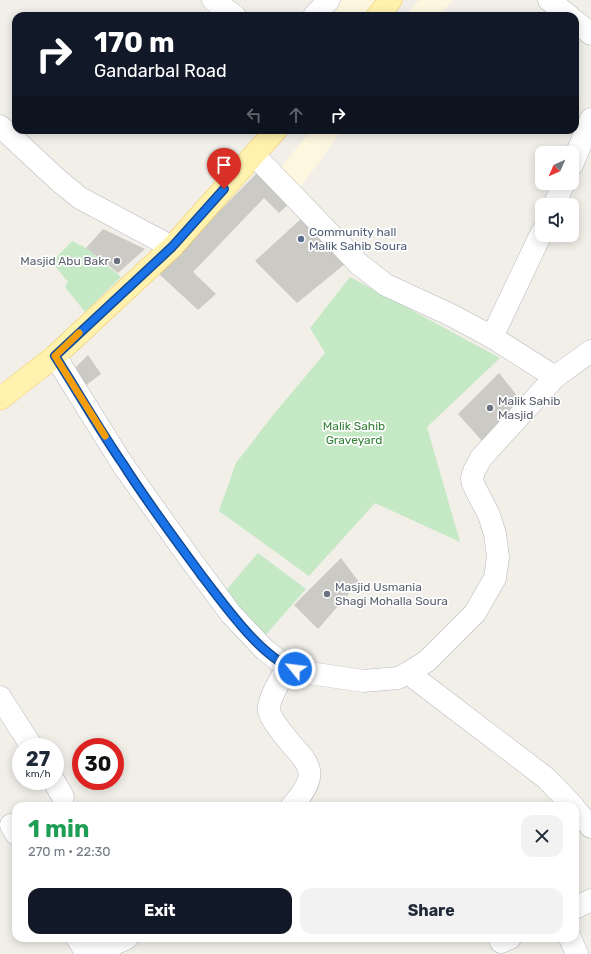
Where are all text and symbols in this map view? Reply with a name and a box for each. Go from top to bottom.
text: 170 m [94,26,175,59]
icon: right [28,28,80,80]
text: Gandarbal Road [94,60,227,82]
icon: left [243,104,265,126]
icon: ahead [285,104,307,126]
icon: right [327,104,349,126]
north arrow [535,146,579,190]
map controls [535,146,579,242]
pin [207,148,241,189]
icon: arrive [213,154,235,176]
button: sound [535,198,579,242]
place label: Community hall Malik Sahib Soura [309,225,407,253]
marker: Community hall Malik Sahib Soura [296,234,306,244]
place label: Masjid Abu Bakr [20,254,109,268]
marker: Masjid Abu Bakr [112,256,122,266]
place label: Malik Sahib Masjid [498,394,560,422]
marker: Malik Sahib Masjid [485,403,495,413]
park label: Malik Sahib Graveyard [323,419,385,447]
place label: Masjid Usmania Shagi Mohalla Soura [335,580,448,608]
marker: Masjid Usmania Shagi Mohalla Soura [322,589,332,599]
position arrow [274,648,316,690]
speed limit sign: 30 [72,738,124,790]
text: 27 [26,747,50,771]
text: km/h [26,768,50,780]
text: 1 min [28,815,89,843]
button: close [521,815,563,857]
text: 270 m · 22:30 [28,844,111,859]
button: Exit [28,888,292,934]
button: Share [300,888,563,934]

